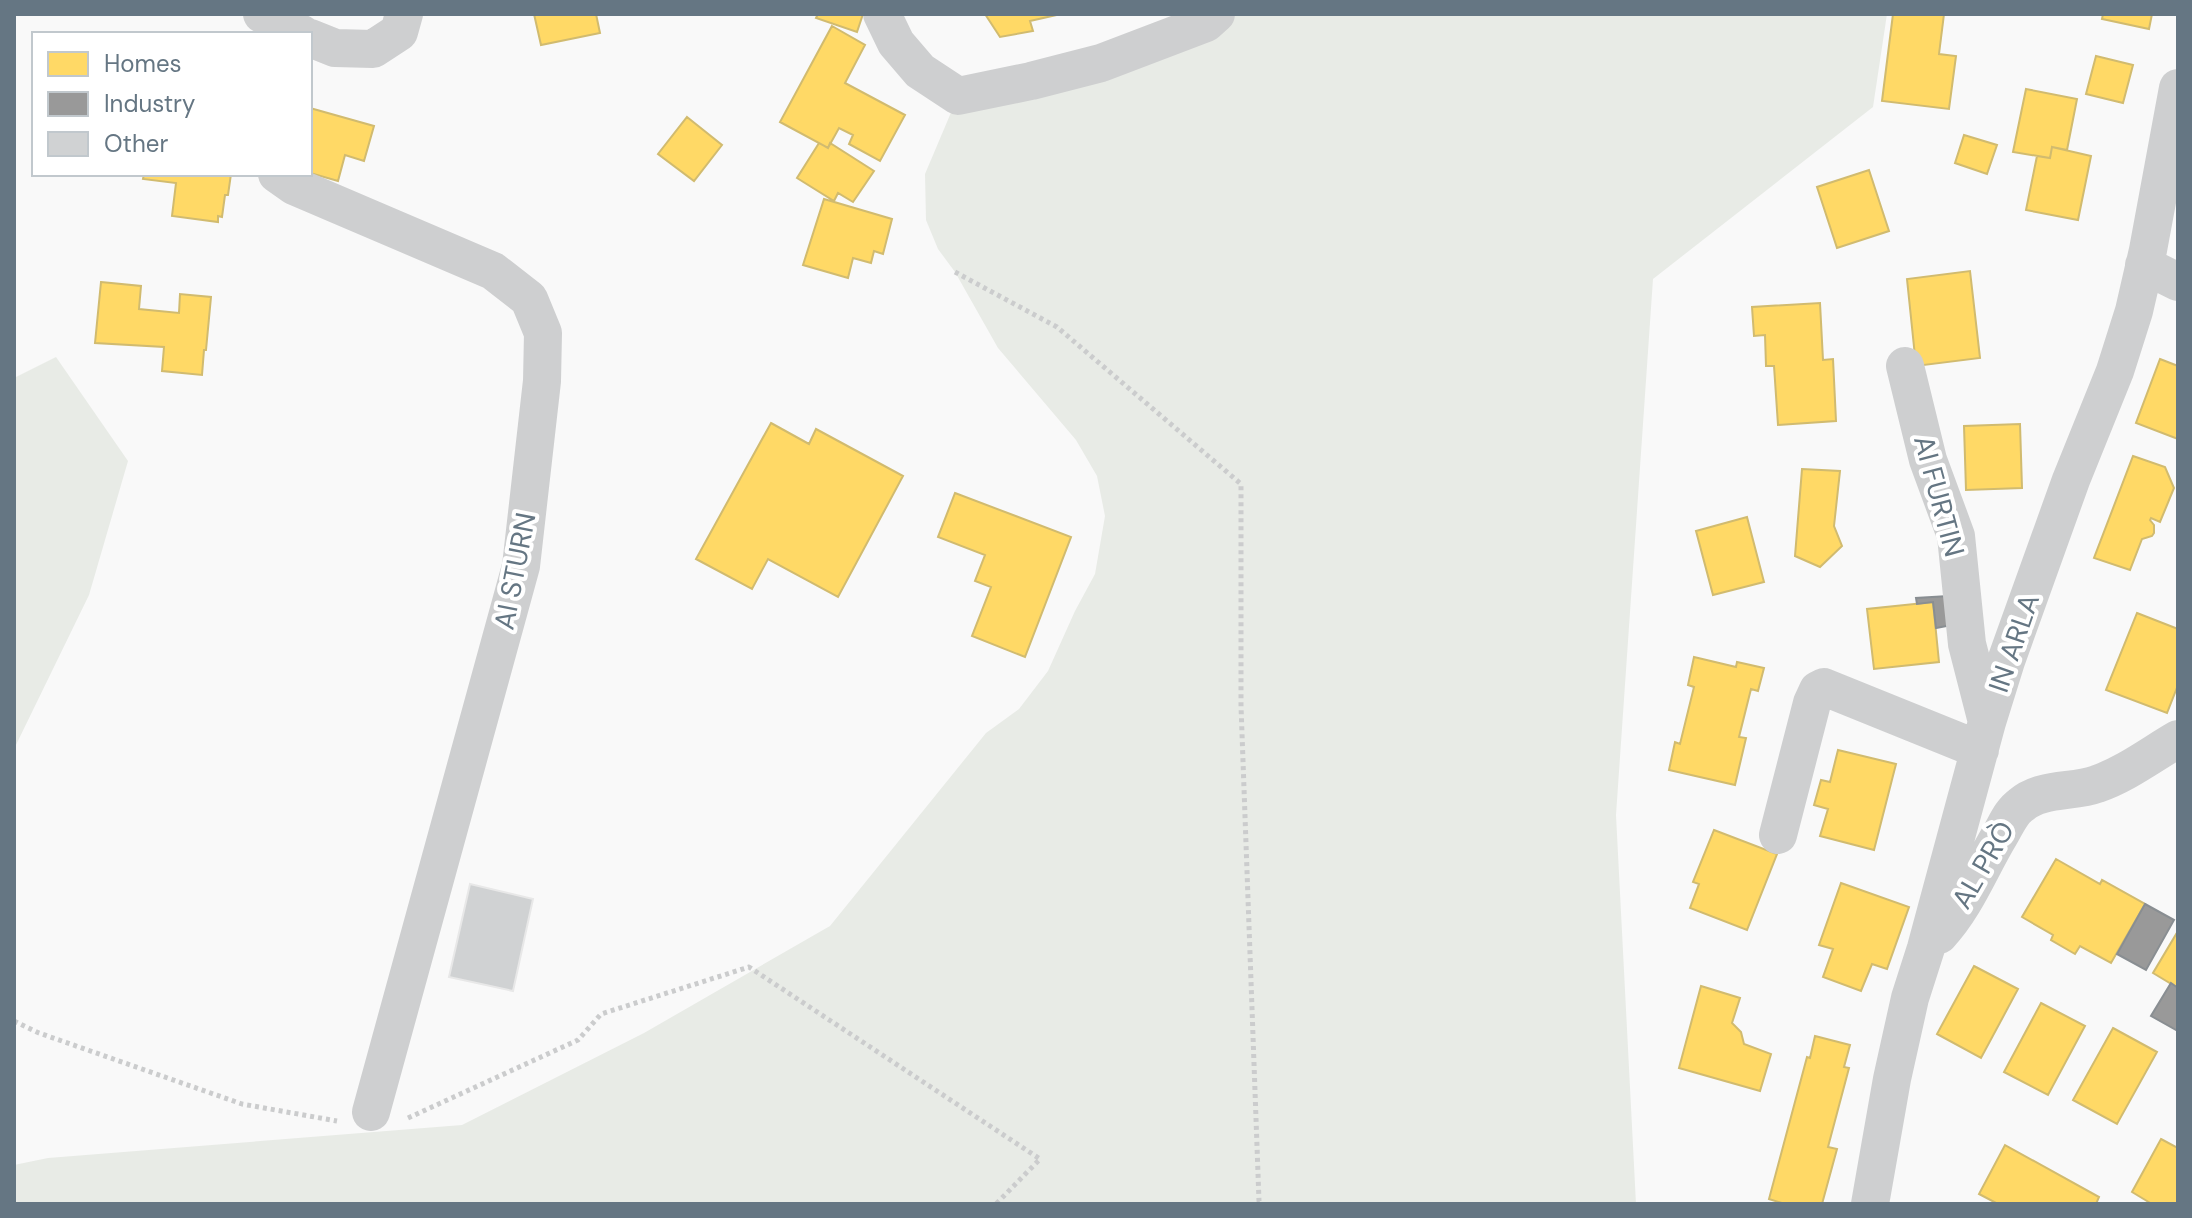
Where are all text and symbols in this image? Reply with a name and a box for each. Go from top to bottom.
legend [32,32,312,176]
text: Homes [104,48,182,79]
text: Industry [104,88,195,119]
text: Other [104,128,168,159]
street label: AI FURTIN [1905,431,1973,561]
street label: AI STURN [486,509,544,633]
street label: IN ARLA [1980,589,2048,697]
street label: AL PRÒ [1943,814,2023,916]

